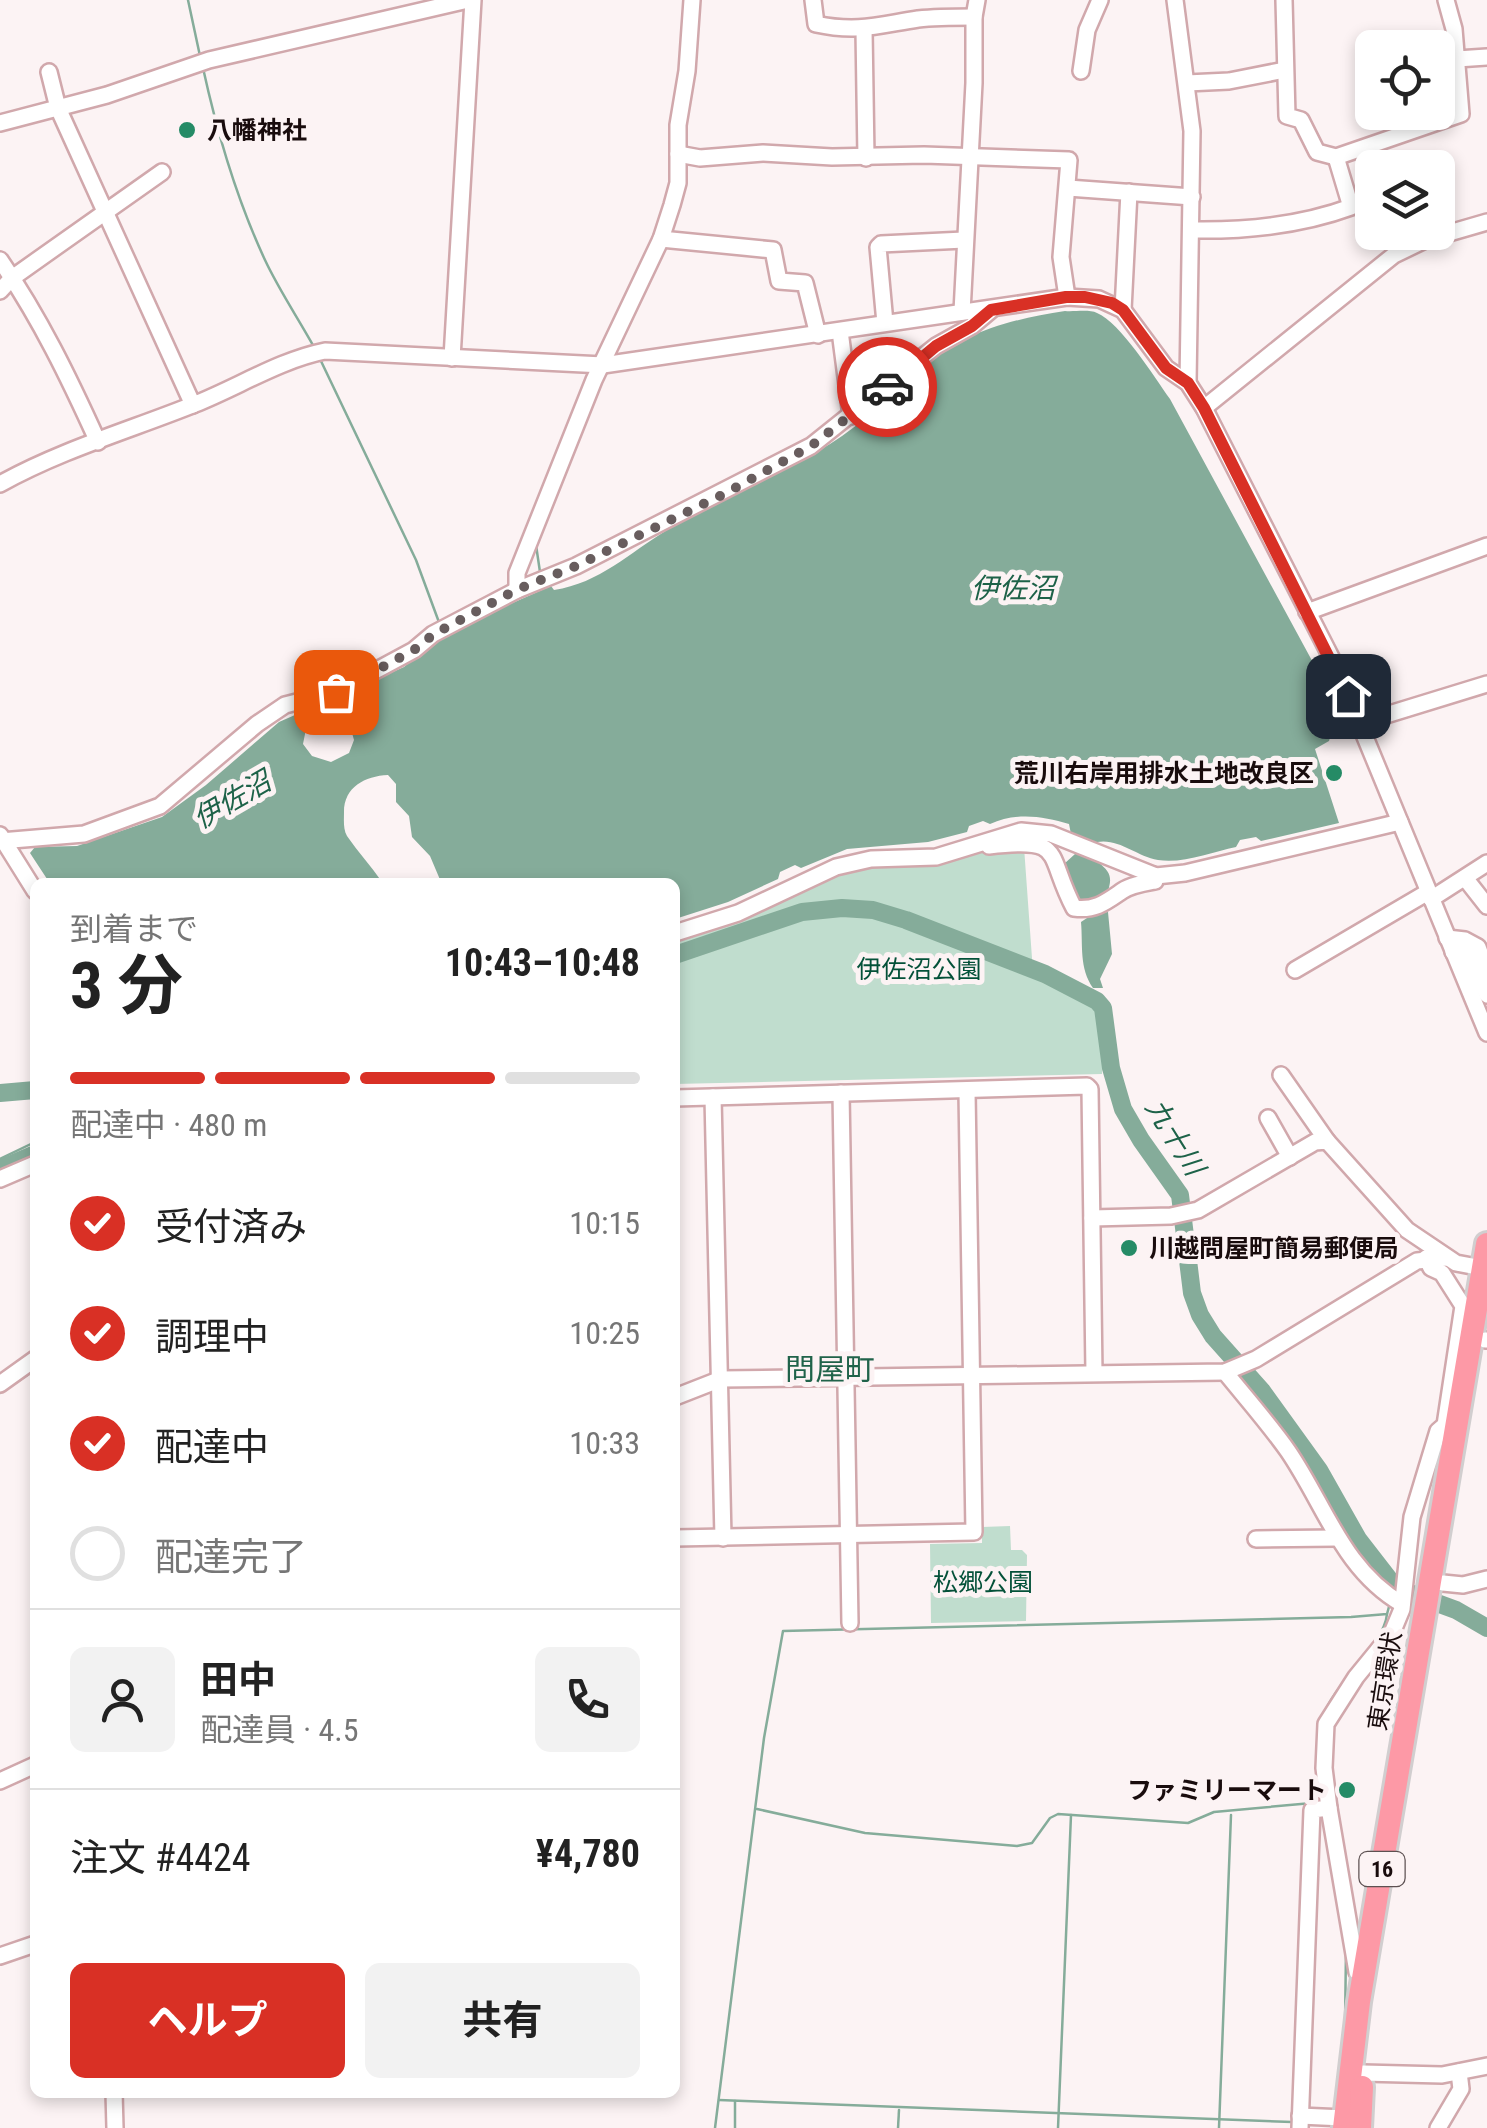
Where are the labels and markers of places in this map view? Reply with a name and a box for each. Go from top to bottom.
place label: 八幡神社 [207,116,307,145]
marker: 八幡神社 [176,119,198,141]
pin [294,650,379,735]
pin [1306,654,1391,739]
place label: 荒川右岸用排水土地改良区 [1014,759,1314,788]
marker: 荒川右岸用排水土地改良区 [1323,762,1345,784]
place label: 川越問屋町簡易郵便局 [1149,1234,1399,1263]
marker: 川越問屋町簡易郵便局 [1118,1237,1140,1259]
place label: ファミリーマート [1127,1776,1327,1805]
marker: ファミリーマート [1336,1779,1358,1801]

